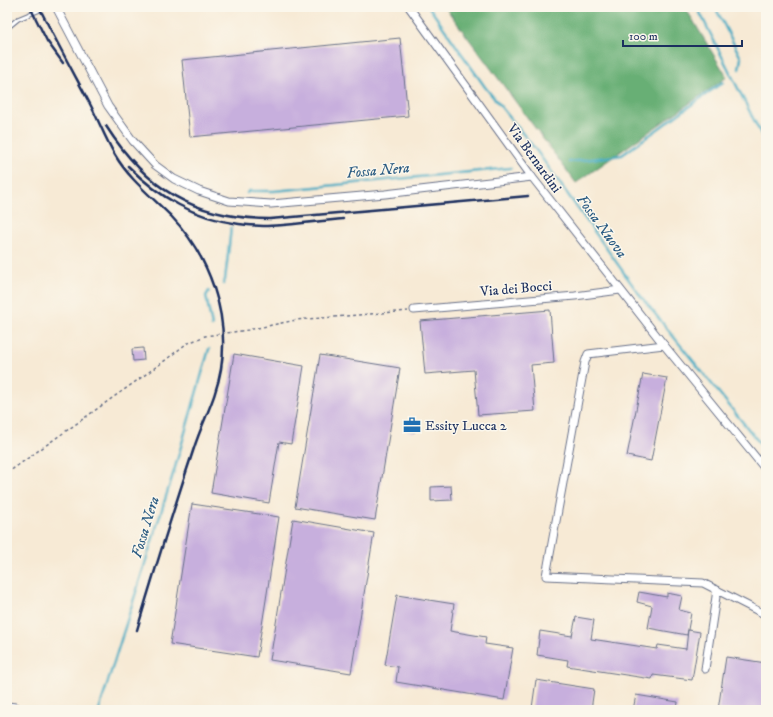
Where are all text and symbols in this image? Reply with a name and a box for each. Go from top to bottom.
scale bar [623,22,742,48]
text: 100 m [629,29,658,44]
street label: Via Bernardini [502,120,566,197]
water label: Fossa Nera [346,158,410,183]
water label: Fossa Nuova [572,191,631,262]
street label: Via dei Bocci [478,277,553,301]
office icon: Essity Lucca 2 [402,415,422,435]
place label: Essity Lucca 2 [425,417,507,435]
water label: Fossa Nera [127,494,164,560]

